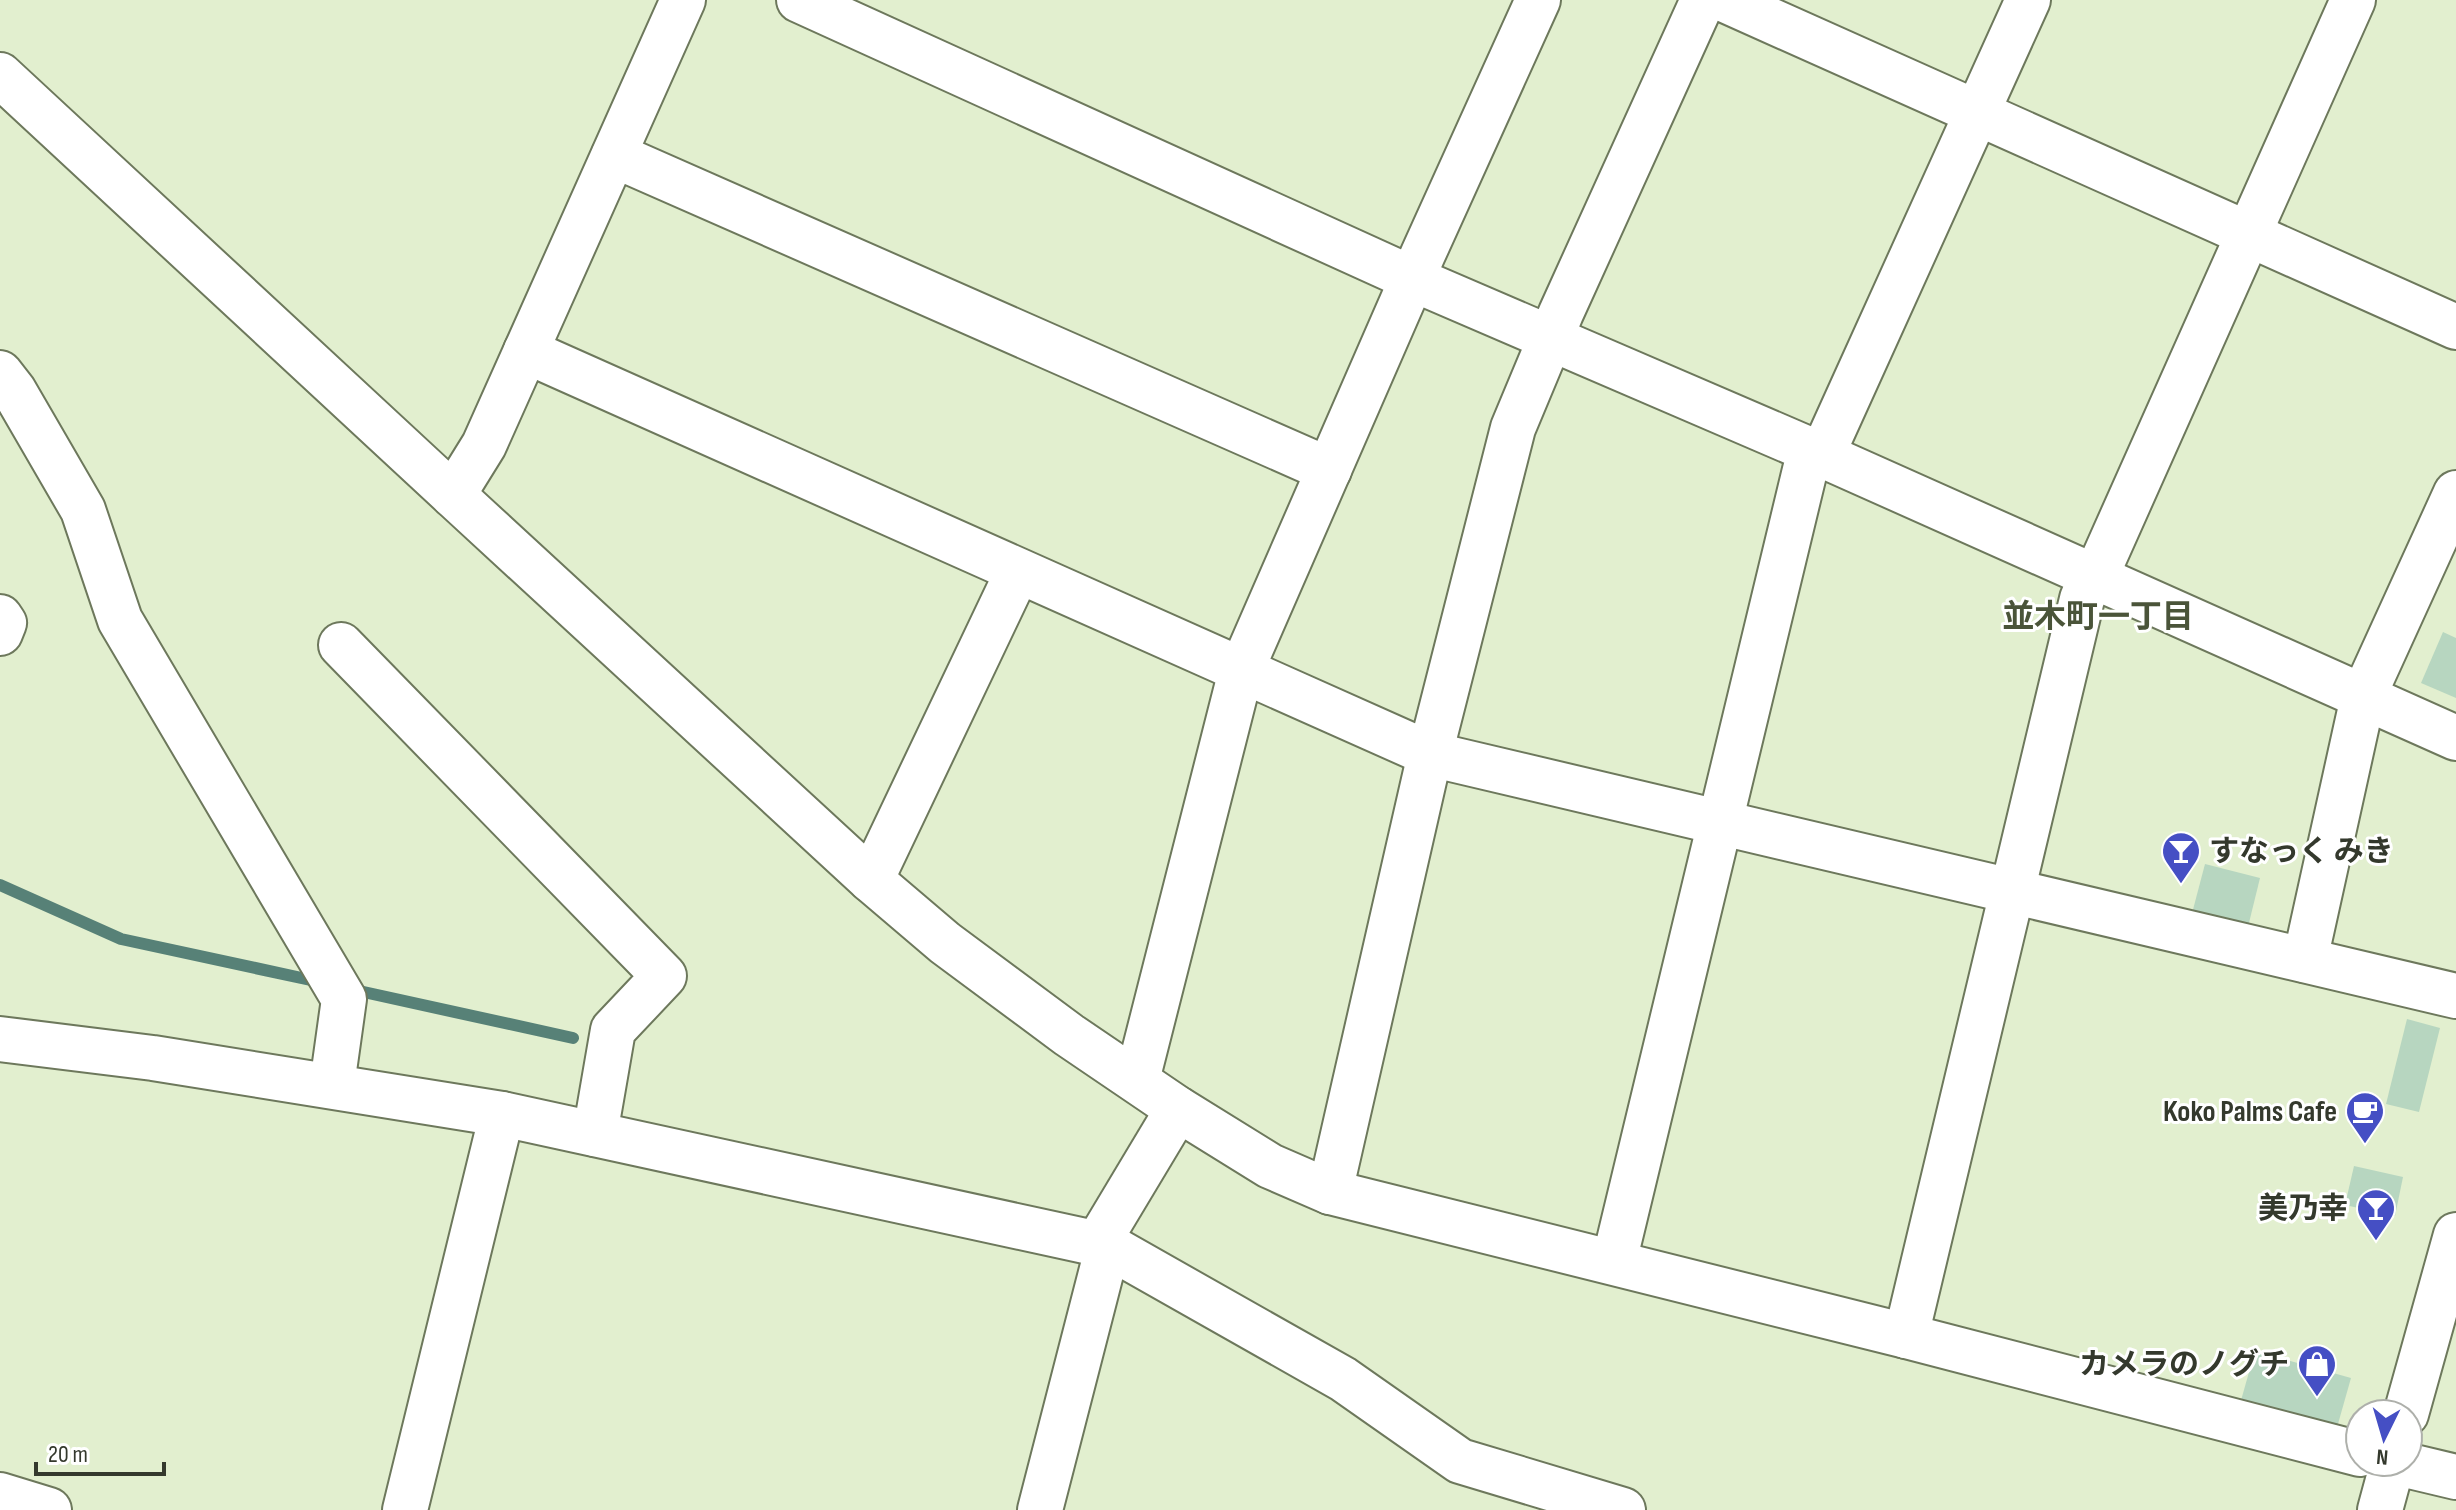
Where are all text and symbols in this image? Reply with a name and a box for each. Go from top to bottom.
district label: 並木町一丁目 [2002,598,2194,637]
bar icon: すなっく みき [2160,830,2202,885]
place label: すなっく みき [2209,834,2394,870]
cafe icon: Koko Palms Cafe [2344,1090,2386,1145]
place label: Koko Palms Cafe [2163,1094,2337,1130]
bar icon: 美乃幸 [2355,1187,2397,1242]
place label: 美乃幸 [2258,1191,2348,1227]
shop icon: カメラのノグチ [2296,1343,2338,1398]
place label: カメラのノグチ [2079,1347,2289,1383]
north arrow [2344,1398,2424,1478]
scale bar [36,1426,164,1476]
text: 20 m [48,1440,88,1469]
text: N [2375,1442,2389,1470]

